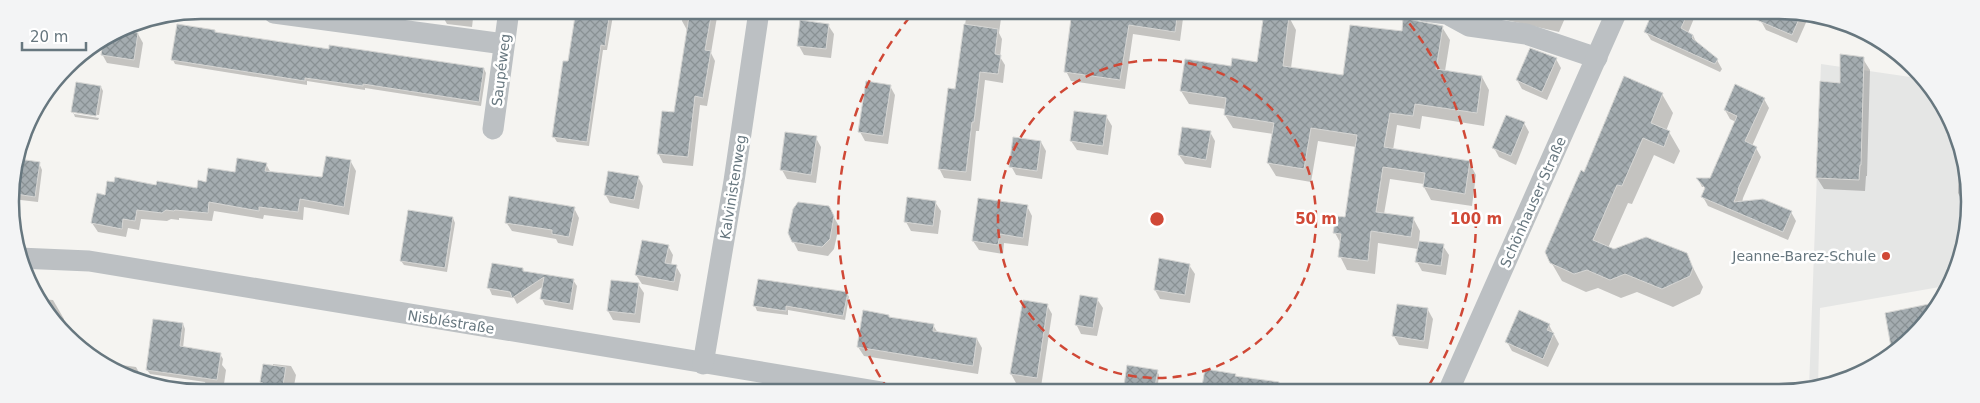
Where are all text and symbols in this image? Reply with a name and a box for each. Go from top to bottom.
scale bar [22,20,86,52]
text: 20 m [30,28,68,46]
street label: Saupéweg [489,33,513,107]
street label: Kalvinistenweg [717,134,749,240]
street label: Schönhauser Straße [1497,134,1569,270]
centre of rings [1148,210,1166,228]
text: 50 m [1295,210,1337,228]
text: 100 m [1450,210,1502,228]
place label: Jeanne-Barez-Schule [1731,248,1876,264]
marker: Jeanne-Barez-Schule [1880,250,1892,262]
street label: Nisbléstraße [406,307,496,337]

